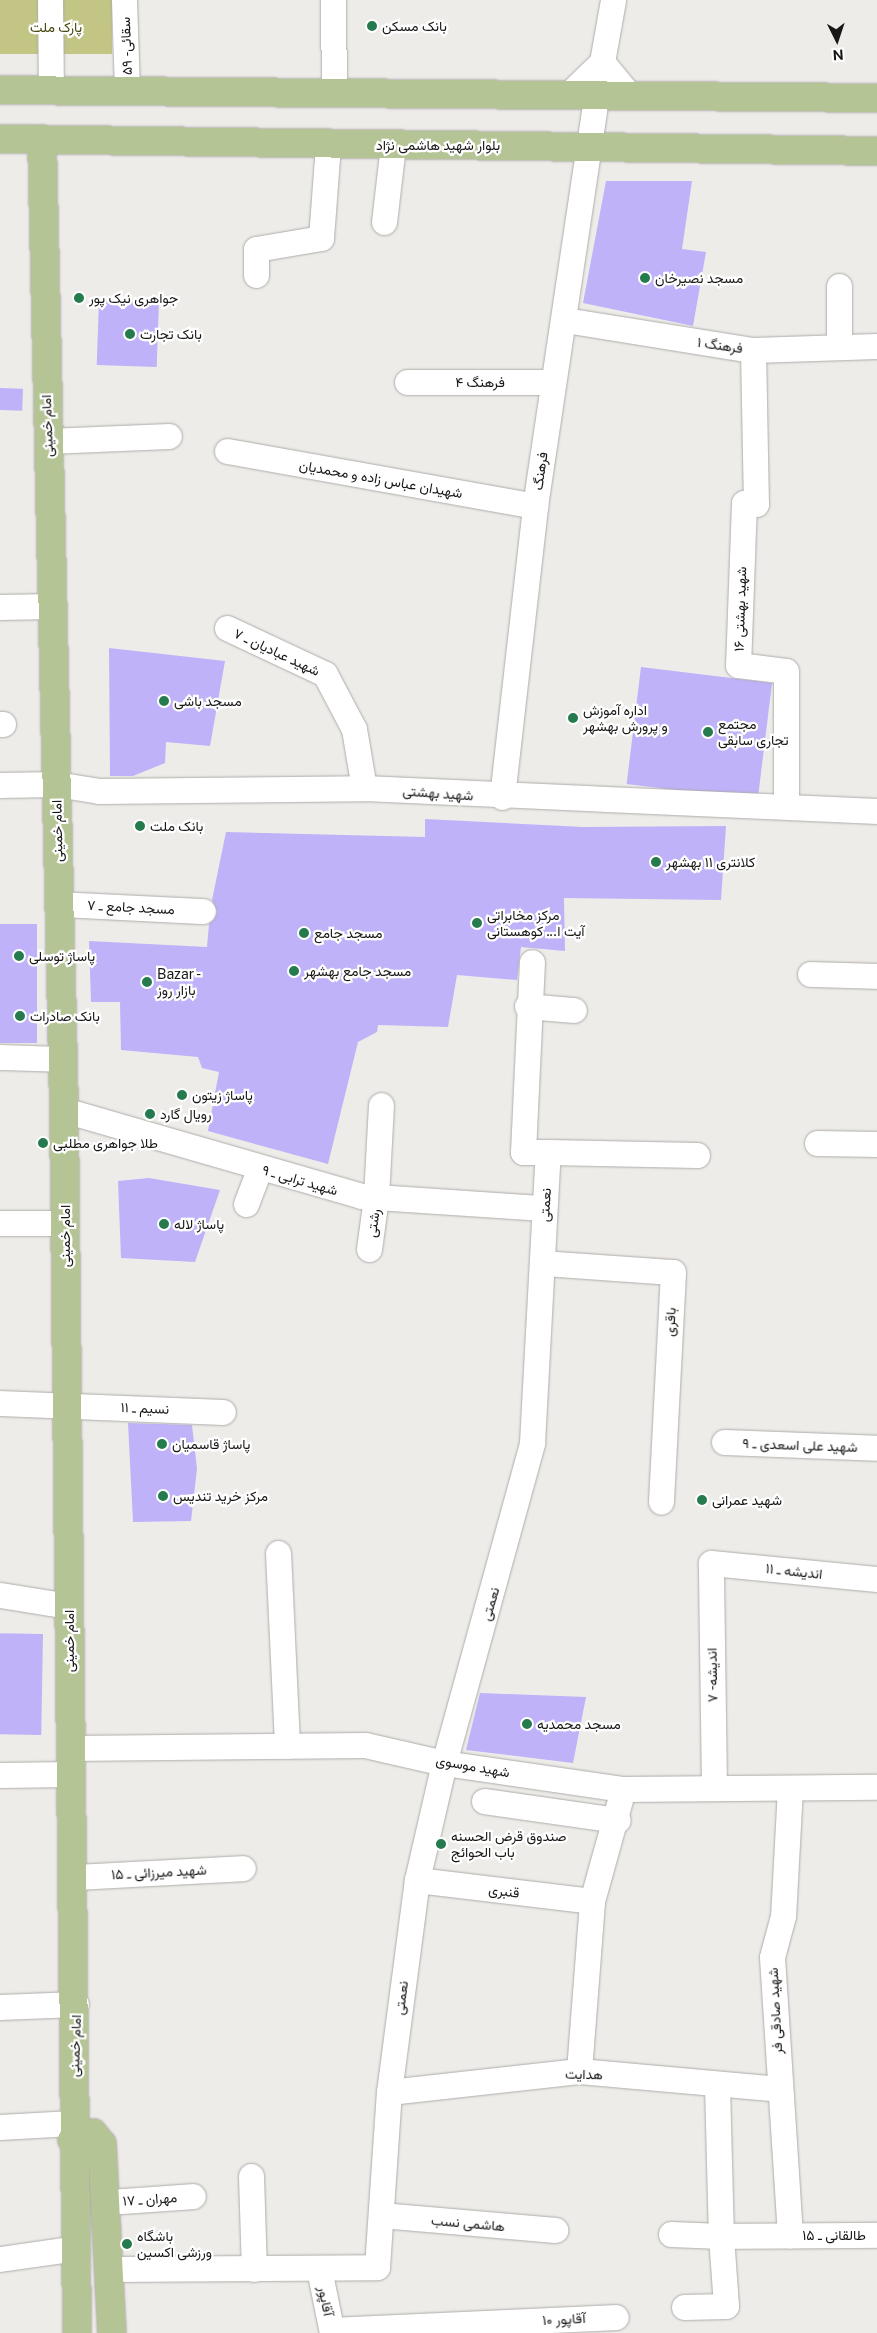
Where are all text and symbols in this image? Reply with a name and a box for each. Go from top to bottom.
street label: سقائی - ۵۹ [117,15,135,77]
north arrow [812,15,862,65]
place label: بانک مسکن [382,18,447,34]
park label: پارک ملت [30,19,82,35]
marker: بانک مسکن [366,20,378,32]
text: N [832,47,844,63]
street label: بلوار شهید هاشمی نژاد [376,137,500,153]
place label: مسجد نصیرخان [655,270,743,286]
marker: مسجد نصیرخان [639,272,651,284]
place label: جواهری نیک پور [89,290,178,306]
marker: جواهری نیک پور [73,292,85,304]
place label: بانک تجارت [140,326,202,342]
marker: بانک تجارت [124,328,136,340]
street label: فرهنگ ۱ [696,333,744,357]
street label: فرهنگ ۴ [455,374,505,390]
street label: امام خمینی [38,395,56,457]
street label: فرهنگ [529,451,551,491]
street label: شهیدان عباس زاده و محمدیان [298,456,464,502]
street label: شهید بهشتی ۱۶ [730,566,750,652]
street label: شهید عبادیان ـ ۷ [231,625,323,679]
place label: مسجد باشی [174,693,242,709]
marker: مسجد باشی [158,695,170,707]
place label: اداره آموزش و پرورش بهشهر [583,702,668,734]
marker: اداره آموزش و پرورش بهشهر [567,712,579,724]
place label: مجتمع تجاری سابقی [718,716,788,749]
marker: مجتمع تجاری سابقی [702,726,714,738]
street label: شهید بهشتی [402,782,474,804]
street label: امام خمینی [48,800,66,862]
place label: بانک ملت [150,818,203,834]
marker: بانک ملت [134,820,146,832]
place label: کلانتری ۱۱ بهشهر [666,854,755,870]
marker: کلانتری ۱۱ بهشهر [650,856,662,868]
street label: مسجد جامع ـ ۷ [87,896,175,918]
place label: مرکز مخابراتی آیت ا... کوهستانی [487,907,585,940]
marker: مرکز مخابراتی آیت ا... کوهستانی [471,917,483,929]
place label: مسجد جامع [314,925,383,941]
marker: مسجد جامع [298,927,310,939]
place label: پاساژ توسلی [29,948,95,964]
marker: پاساژ توسلی [13,950,25,962]
place label: مسجد جامع بهشهر [304,963,411,979]
marker: مسجد جامع بهشهر [288,965,300,977]
place label: Bazar - بازار روز [157,966,203,999]
marker: Bazar - بازار روز [141,976,153,988]
place label: بانک صادرات [30,1008,100,1024]
marker: بانک صادرات [14,1010,26,1022]
place label: پاساژ زیتون [192,1087,253,1103]
marker: پاساژ زیتون [176,1089,188,1101]
place label: رویال گارد [160,1106,211,1122]
marker: رویال گارد [144,1108,156,1120]
place label: طلا جواهری مطلبی [53,1135,158,1151]
marker: طلا جواهری مطلبی [37,1137,49,1149]
street label: شهید ترابی ـ ۹ [260,1161,340,1199]
street label: نعمتی [536,1188,554,1222]
street label: امام خمینی [57,1205,73,1267]
street label: رشتی [362,1207,384,1239]
place label: پاساژ لاله [174,1216,224,1232]
marker: پاساژ لاله [158,1218,170,1230]
street label: باقری [661,1307,679,1337]
street label: نسیم ـ ۱۱ [120,1399,170,1417]
street label: شهید علی اسعدی ـ ۹ [742,1435,858,1455]
place label: پاساژ قاسمیان [172,1436,250,1452]
marker: پاساژ قاسمیان [156,1438,168,1450]
place label: مرکز خرید تندیس [173,1488,268,1504]
marker: مرکز خرید تندیس [157,1490,169,1502]
place label: شهید عمرانی [712,1492,782,1508]
marker: شهید عمرانی [696,1494,708,1506]
street label: اندیشه ـ ۱۱ [765,1560,823,1582]
street label: نعمتی [477,1585,503,1623]
street label: امام خمینی [61,1610,77,1672]
street label: اندیشه - ۷ [703,1646,721,1704]
place label: مسجد محمدیه [537,1716,621,1732]
marker: مسجد محمدیه [521,1718,533,1730]
street label: شهید موسوی [435,1751,511,1781]
place label: صندوق قرض الحسنه باب الحوائج [451,1828,566,1860]
marker: صندوق قرض الحسنه باب الحوائج [435,1838,447,1850]
street label: شهید میرزائی ـ ۱۵ [111,1861,207,1883]
street label: قنبری [487,1881,521,1901]
street label: شهید صادقی فر [764,1967,786,2055]
street label: نعمتی [391,1980,411,2016]
street label: امام خمینی [66,2015,84,2077]
street label: هدایت [565,2065,603,2083]
street label: مهران ـ ۱۷ [122,2189,178,2209]
street label: هاشمی نسب [430,2211,506,2235]
street label: طالقانی ـ ۱۵ [802,2227,866,2243]
place label: باشگاه ورزشی اکسین [137,2228,212,2260]
marker: باشگاه ورزشی اکسین [121,2238,133,2250]
street label: آقاپور [315,2285,337,2317]
street label: آقاپور ۱۰ [542,2309,586,2329]

